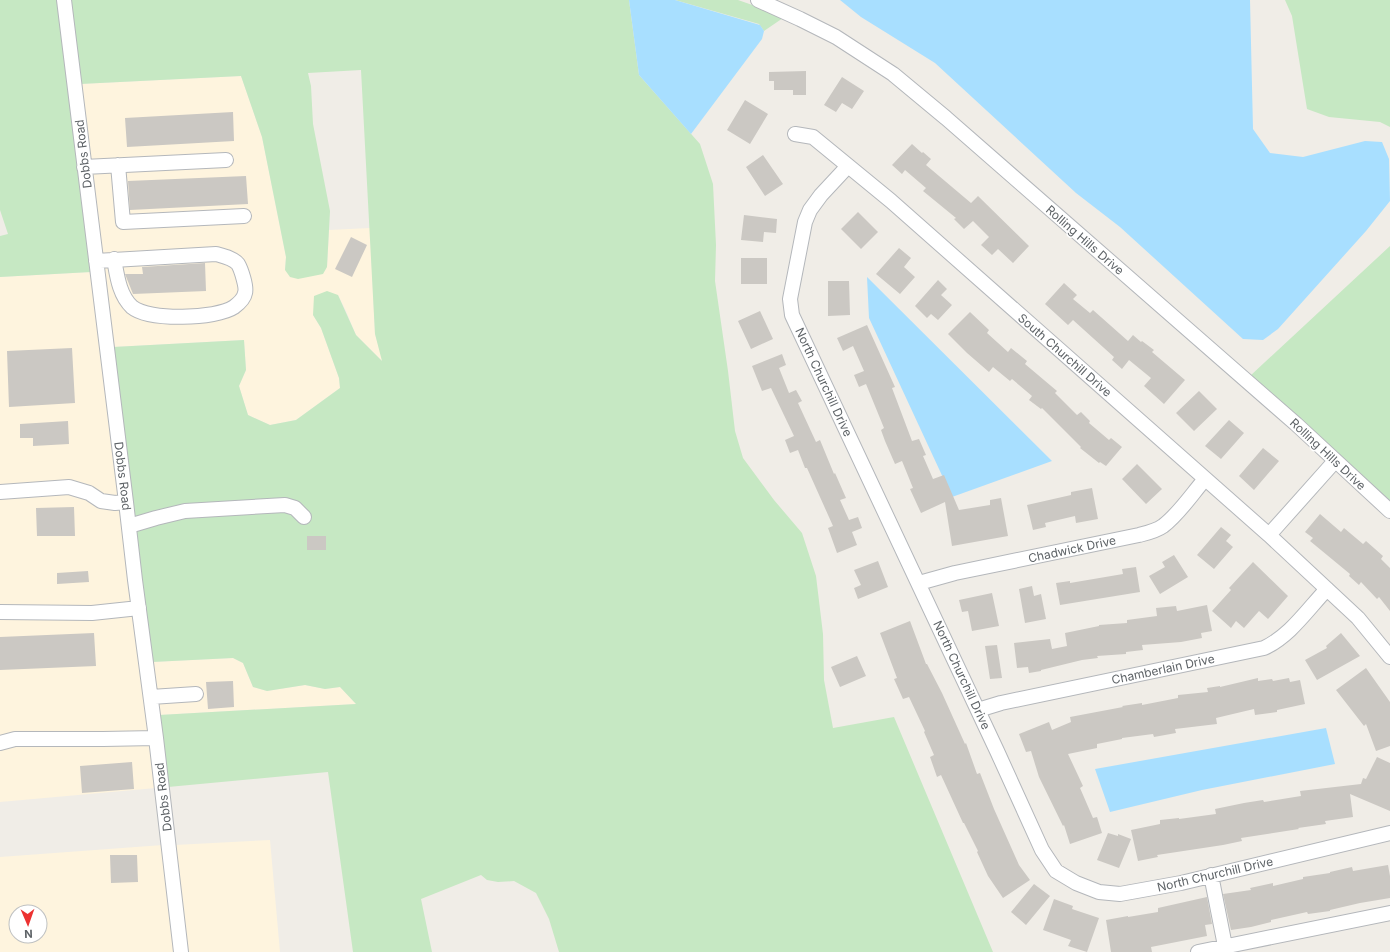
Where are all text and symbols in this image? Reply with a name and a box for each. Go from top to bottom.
street label: Dobbs Road [71,119,95,189]
street label: Rolling Hills Drive [1043,202,1127,278]
street label: South Churchill Drive [1015,310,1115,400]
street label: North Churchill Drive [792,325,856,439]
street label: Rolling Hills Drive [1287,415,1369,493]
street label: Dobbs Road [111,441,135,511]
street label: Chadwick Drive [1027,532,1117,566]
street label: North Churchill Drive [930,618,994,732]
street label: Chamberlain Drive [1110,651,1216,687]
street label: Dobbs Road [151,762,175,832]
street label: North Churchill Drive [1156,853,1274,895]
north arrow [8,904,48,944]
text: N [24,927,33,941]

